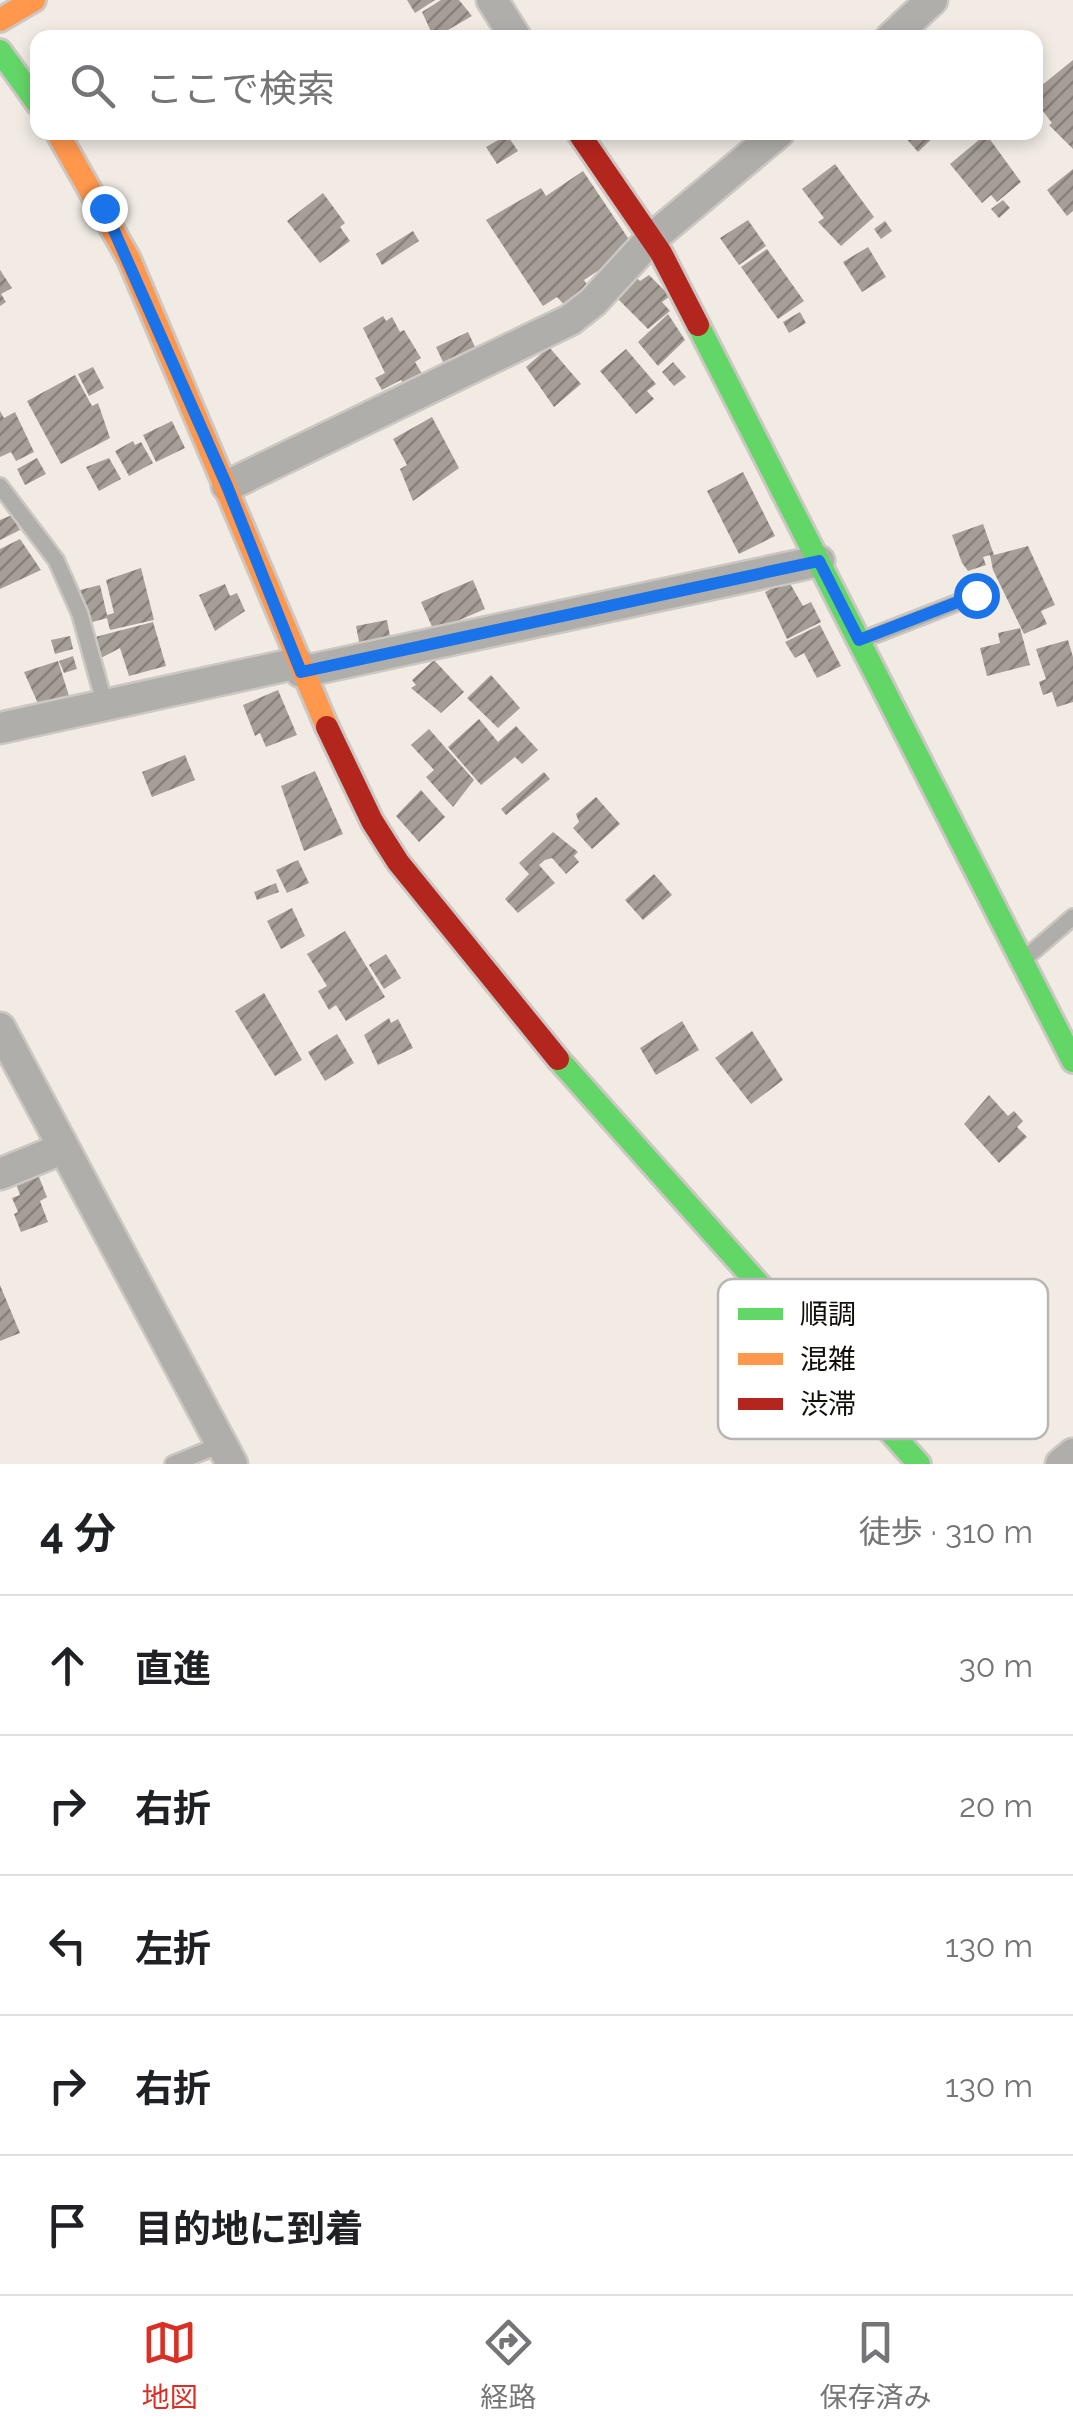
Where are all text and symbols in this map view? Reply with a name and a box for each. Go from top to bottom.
search box [30,30,1043,140]
icon: search [65,58,120,113]
text: ここで検索 [145,66,335,111]
route end [82,186,128,232]
route start [954,573,1000,619]
legend [718,1279,1048,1439]
text: 順調 [800,1298,856,1331]
text: 混雑 [800,1343,856,1376]
text: 渋滞 [800,1388,856,1421]
text: 4 分 [40,1509,116,1558]
text: 徒歩 · 310 m [859,1513,1033,1550]
icon: ahead [40,1638,95,1693]
text: 直進 [135,1646,211,1691]
text: 30 m [959,1647,1033,1684]
icon: right [40,1778,95,1833]
text: 右折 [135,1786,211,1831]
text: 20 m [959,1787,1033,1824]
icon: left [40,1918,95,1973]
text: 左折 [135,1926,211,1971]
text: 130 m [945,1927,1033,1964]
icon: right [40,2058,95,2113]
text: 右折 [135,2066,211,2111]
text: 130 m [945,2067,1033,2104]
icon: arrive [40,2198,95,2253]
text: 目的地に到着 [135,2206,363,2251]
tab: 地図 [141,2315,198,2415]
tab: 経路 [480,2315,537,2415]
tab: 保存済み [819,2315,932,2415]

